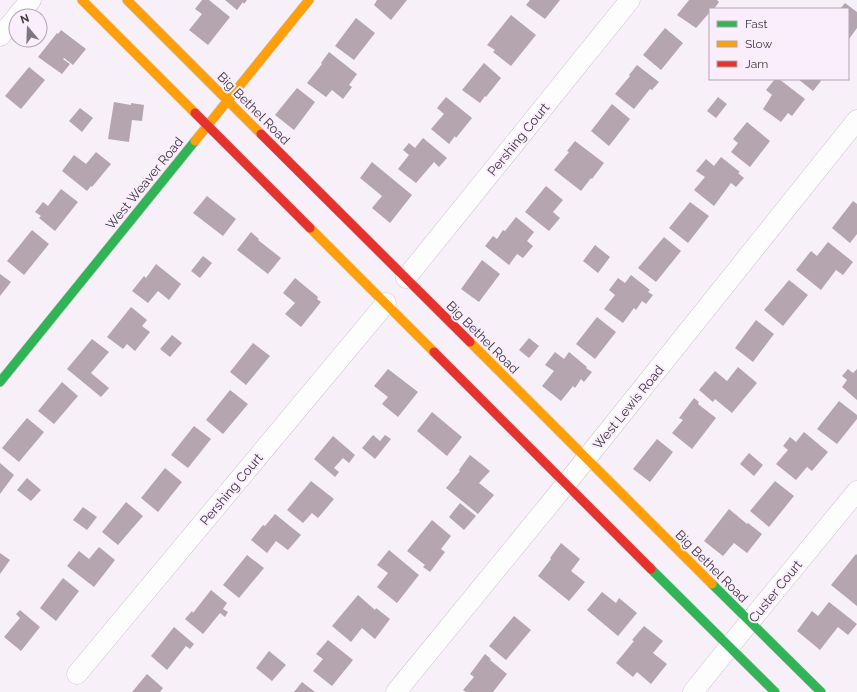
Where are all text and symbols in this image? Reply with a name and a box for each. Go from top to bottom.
north arrow [8,8,48,48]
legend [709,8,849,80]
text: N [19,12,31,27]
text: Fast [745,17,768,31]
text: Slow [745,37,772,51]
text: Jam [745,57,768,71]
street label: Big Bethel Road [214,69,293,148]
street label: Pershing Court [485,99,553,179]
street label: West Weaver Road [103,134,186,232]
street label: Big Bethel Road [443,298,522,377]
street label: West Lewis Road [590,362,667,452]
street label: Pershing Court [197,450,266,528]
street label: Big Bethel Road [672,527,751,606]
street label: Custer Court [746,557,805,625]

